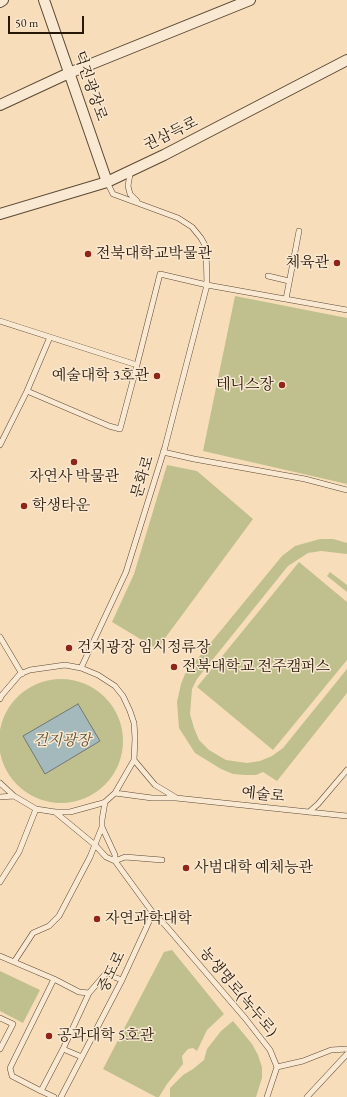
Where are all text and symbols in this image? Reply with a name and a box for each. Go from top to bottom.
scale bar [10,8,86,34]
text: 50 m [15,15,38,31]
street label: 덕진광장로 [70,49,110,123]
street label: 권삼득로 [141,113,201,155]
place label: 전북대학교박물관 [96,245,212,263]
marker: 전북대학교박물관 [83,249,93,259]
place label: 체육관 [286,254,329,272]
marker: 체육관 [332,258,342,268]
place label: 예술대학 3호관 [52,367,149,385]
marker: 예술대학 3호관 [152,371,162,381]
place label: 테니스장 [216,376,274,394]
marker: 테니스장 [277,380,287,390]
street label: 문화로 [128,454,158,500]
marker: 자연사 박물관 [69,457,79,467]
place label: 자연사 박물관 [29,468,119,486]
place label: 학생타운 [32,497,90,515]
marker: 학생타운 [19,501,29,511]
place label: 건지광장 임시정류장 [77,639,210,657]
marker: 건지광장 임시정류장 [64,643,74,653]
place label: 전북대학교 전주캠퍼스 [182,658,330,676]
marker: 전북대학교 전주캠퍼스 [169,662,179,672]
park label: 건지광장 [33,732,91,750]
street label: 예술로 [240,784,286,806]
place label: 사범대학 예체능관 [194,859,313,877]
marker: 사범대학 예체능관 [181,863,191,873]
place label: 자연과학대학 [105,910,192,928]
marker: 자연과학대학 [92,914,102,924]
street label: 농생명로(녹두로) [195,944,281,1040]
street label: 중도로 [94,949,130,995]
place label: 공과대학 5호관 [57,1027,154,1045]
marker: 공과대학 5호관 [44,1031,54,1041]

